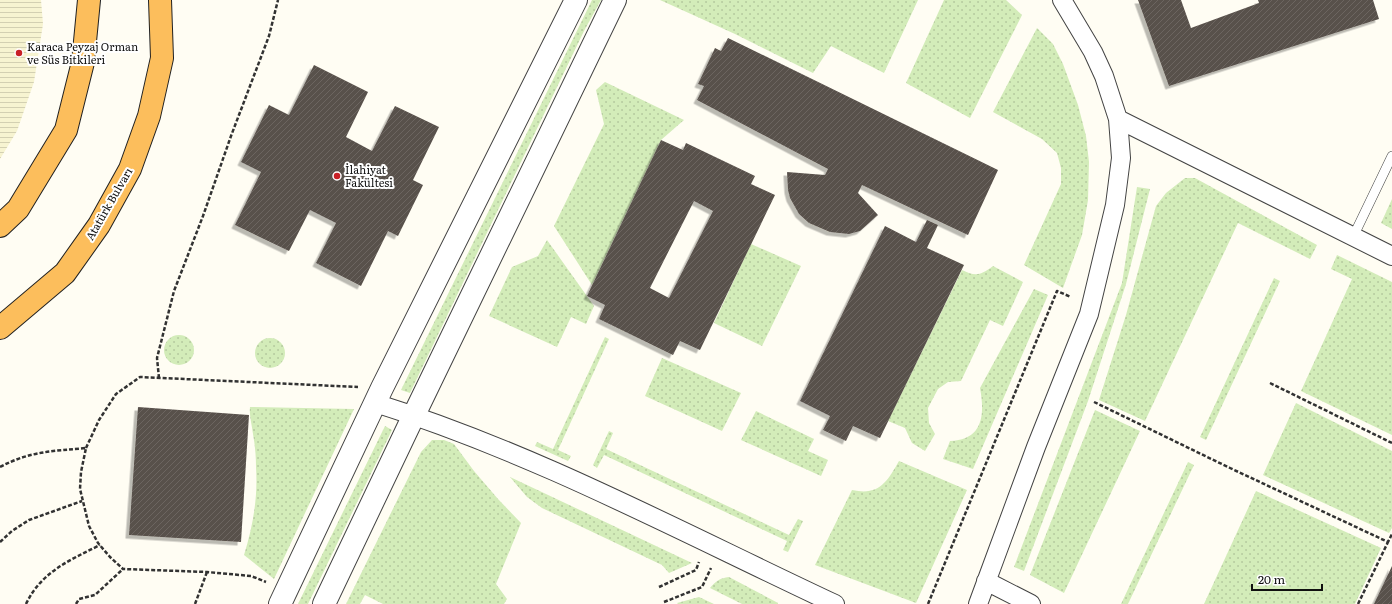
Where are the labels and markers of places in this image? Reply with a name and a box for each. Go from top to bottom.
place label: Karaca Peyzaj Orman ve Süs Bitkileri [27,38,138,67]
marker: Karaca Peyzaj Orman ve Süs Bitkileri [14,48,24,58]
place label: İlahiyat Fakültesi [345,161,393,190]
marker: İlahiyat Fakültesi [332,171,342,181]

